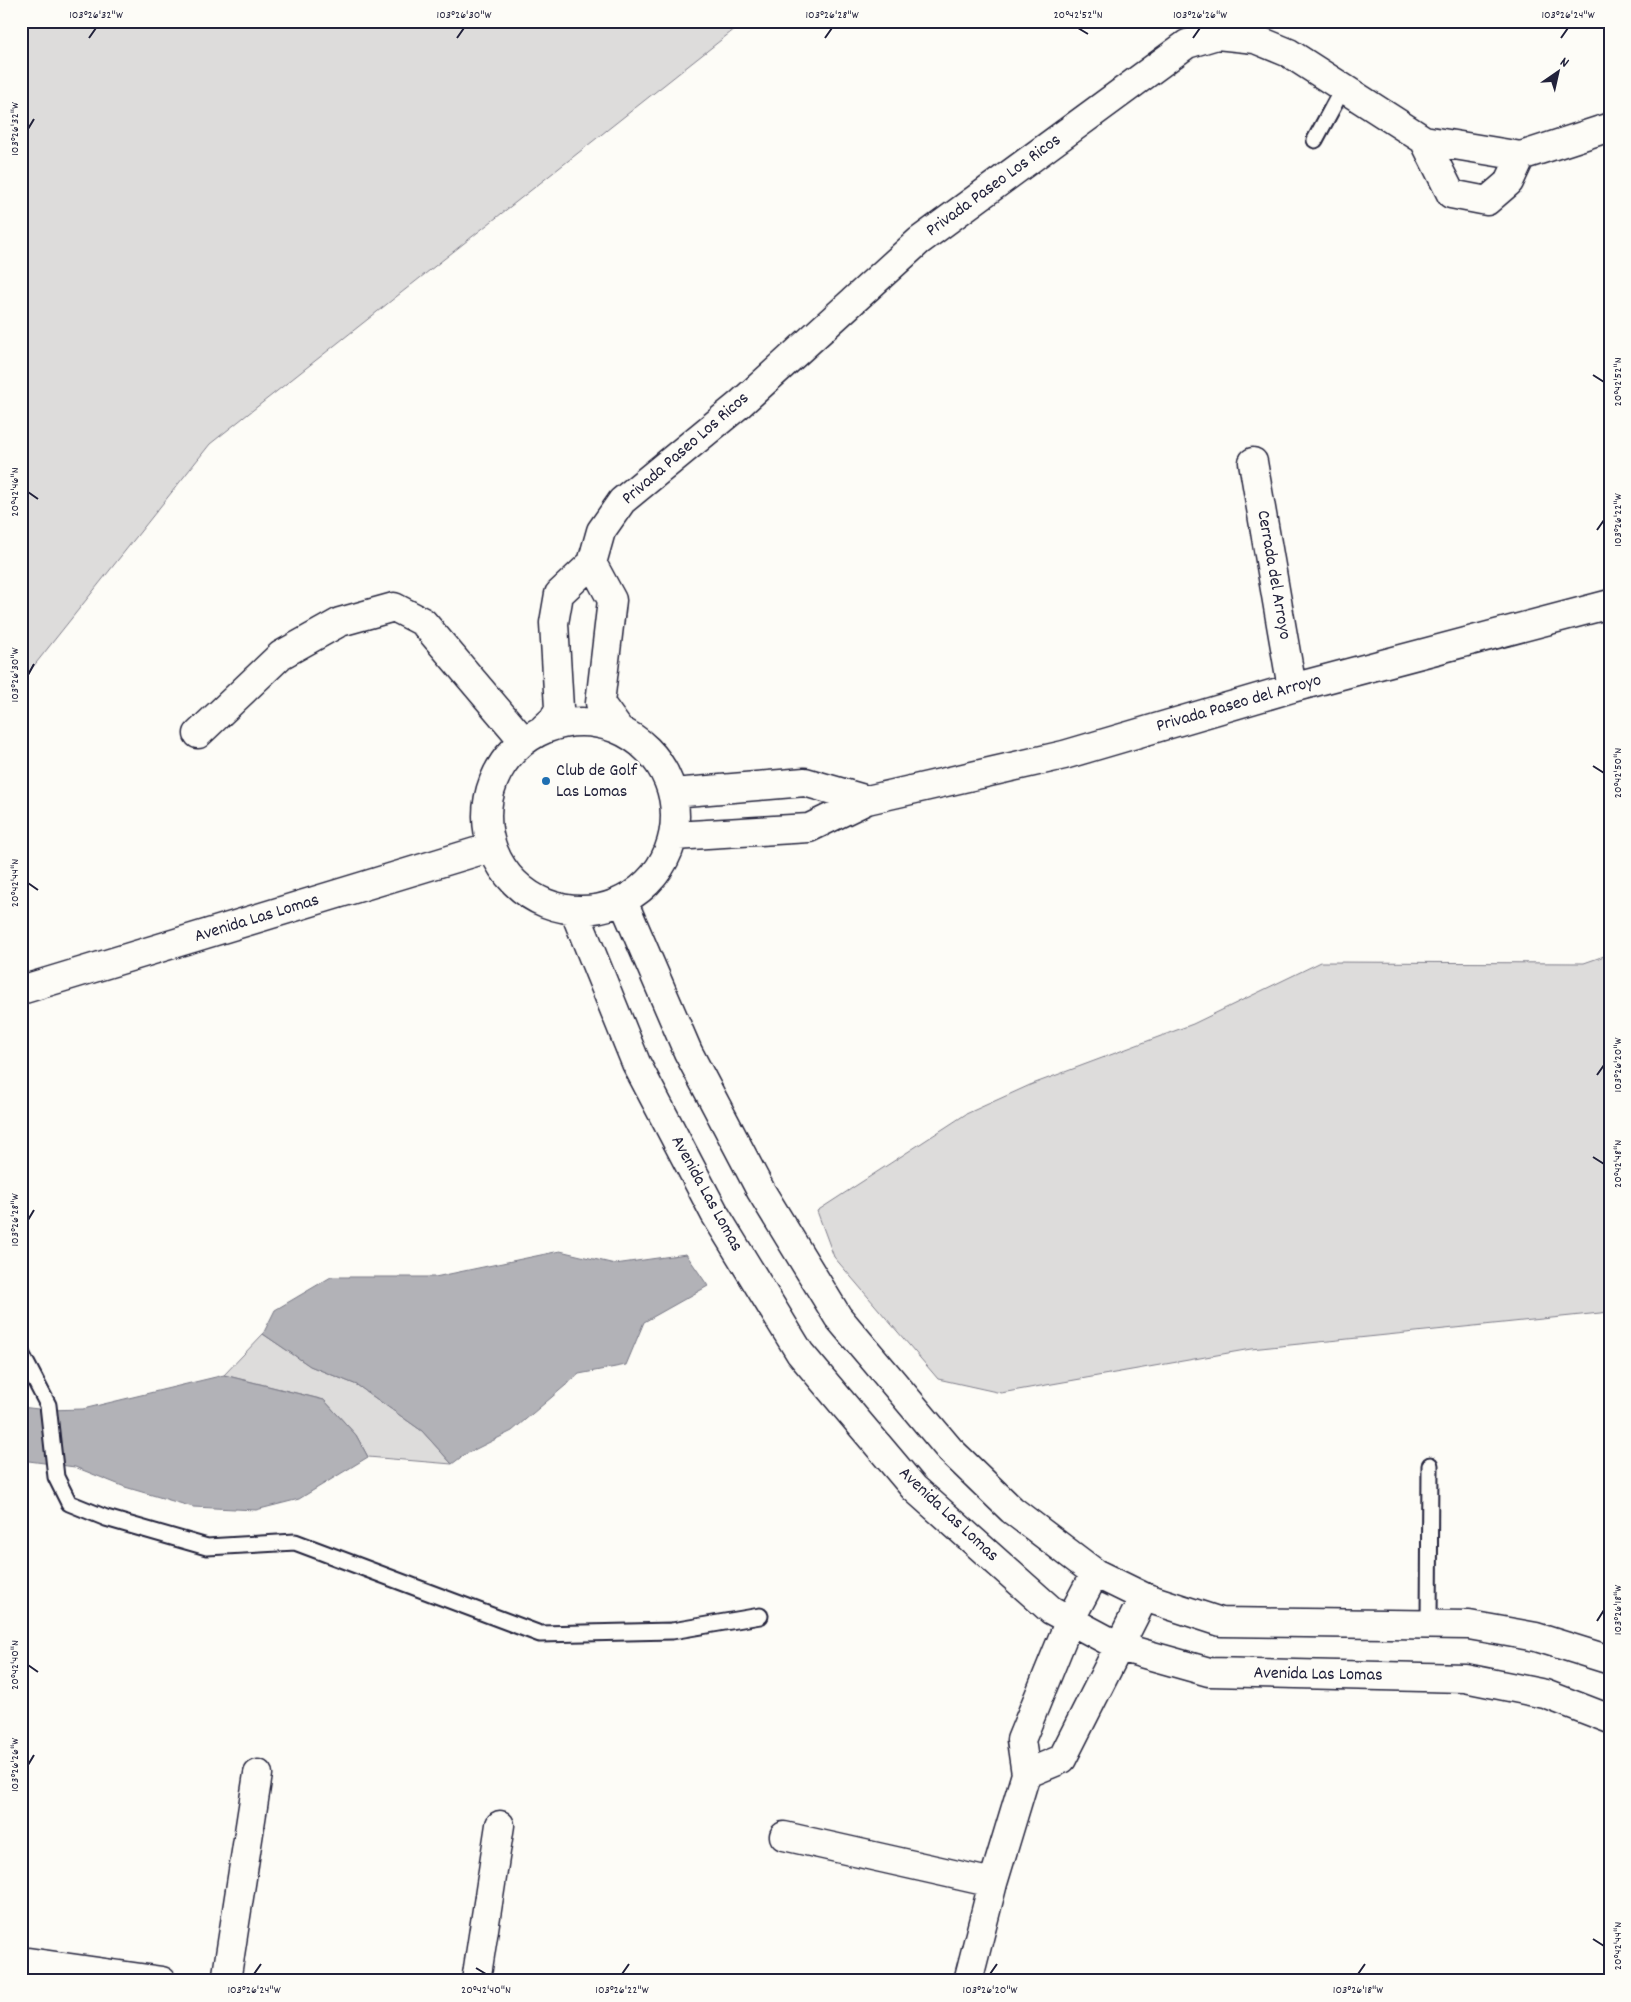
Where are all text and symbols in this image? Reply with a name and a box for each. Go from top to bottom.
text: 103°26'32"W [69,7,123,24]
text: 103°26'30"W [437,7,492,24]
text: 103°26'28"W [805,7,859,24]
text: 20°42'52"N [1053,7,1103,24]
text: 103°26'26"W [1173,7,1227,24]
text: 103°26'24"W [1541,7,1595,24]
north arrow [1534,48,1584,98]
text: N [1556,53,1573,73]
text: 103°26'32"W [7,102,24,156]
street label: Privada Paseo Los Ricos [921,128,1067,244]
text: 20°42'52"N [1610,357,1627,407]
street label: Privada Paseo Los Ricos [617,387,755,511]
text: 20°42'46"N [7,467,24,517]
text: 103°26'22"W [1610,493,1627,547]
street label: Cerrada del Arroyo [1249,508,1297,642]
text: 103°26'30"W [7,647,24,702]
street label: Privada Paseo del Arroyo [1154,668,1324,740]
text: 20°42'50"N [1610,748,1627,798]
place label: Club de Golf Las Lomas [556,759,638,805]
marker: Club de Golf Las Lomas [540,775,552,787]
text: 20°42'44"N [7,859,24,907]
street label: Avenida Las Lomas [192,888,322,950]
text: 103°26'20"W [1610,1037,1627,1092]
street label: Avenida Las Lomas [664,1131,748,1257]
text: 20°42'48"N [1610,1140,1627,1188]
text: 103°26'28"W [7,1193,24,1247]
street label: Avenida Las Lomas [892,1462,1004,1568]
text: 103°26'18"W [1610,1585,1627,1635]
text: 20°42'40"N [7,1640,24,1690]
street label: Avenida Las Lomas [1253,1661,1383,1689]
text: 103°26'26"W [7,1738,24,1792]
text: 20°42'44"N [1610,1922,1627,1970]
text: 103°26'24"W [227,1982,281,1999]
text: 20°42'40"N [461,1982,511,1999]
text: 103°26'22"W [595,1982,649,1999]
text: 103°26'20"W [963,1982,1018,1999]
text: 103°26'18"W [1333,1982,1383,1999]

